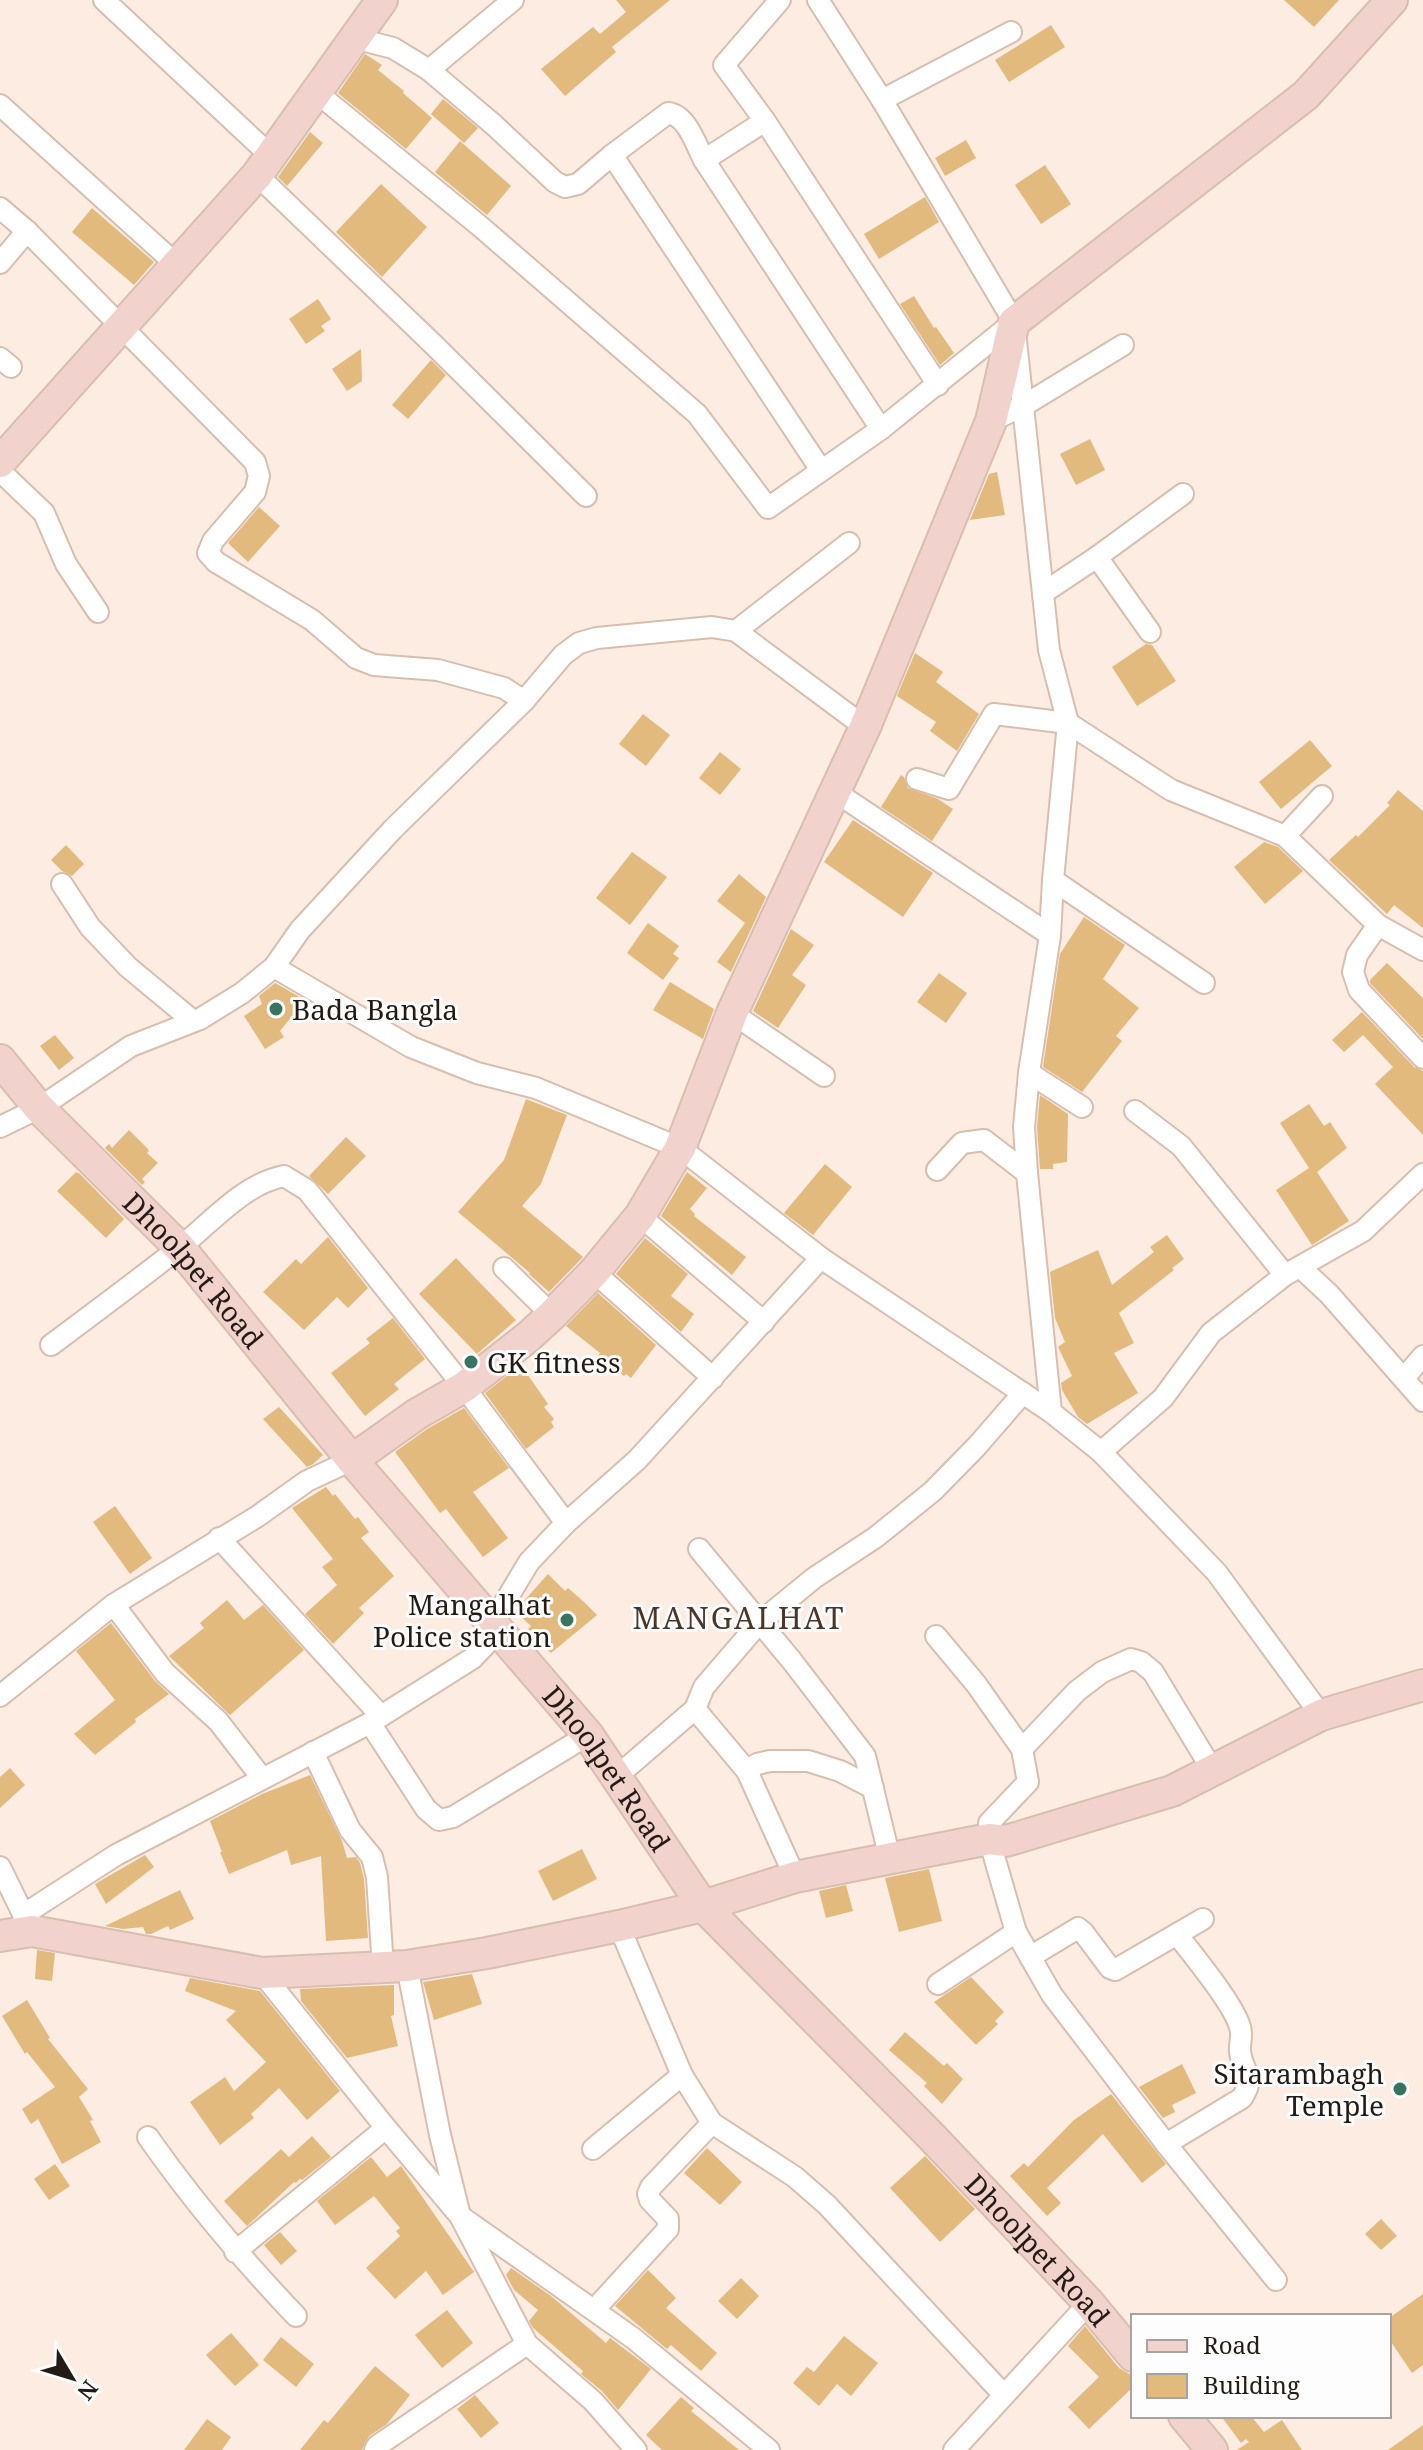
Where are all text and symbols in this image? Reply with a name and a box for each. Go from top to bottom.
place label: Bada Bangla [292,990,458,1028]
marker: Bada Bangla [267,1000,285,1018]
street label: Dhoolpet Road [115,1183,273,1356]
place label: GK fitness [487,1343,621,1381]
marker: GK fitness [462,1353,480,1371]
place label: Mangalhat Police station [373,1585,551,1655]
district label: MANGALHAT [633,1597,845,1638]
marker: Mangalhat Police station [558,1611,576,1629]
street label: Dhoolpet Road [535,1677,680,1859]
place label: Sitarambagh Temple [1214,2054,1384,2124]
marker: Sitarambagh Temple [1391,2080,1409,2098]
street label: Dhoolpet Road [957,2165,1119,2334]
legend [1131,2314,1391,2418]
text: Road [1203,2328,1261,2361]
north arrow [32,2338,112,2418]
text: Building [1203,2368,1300,2401]
text: N [71,2375,106,2407]

